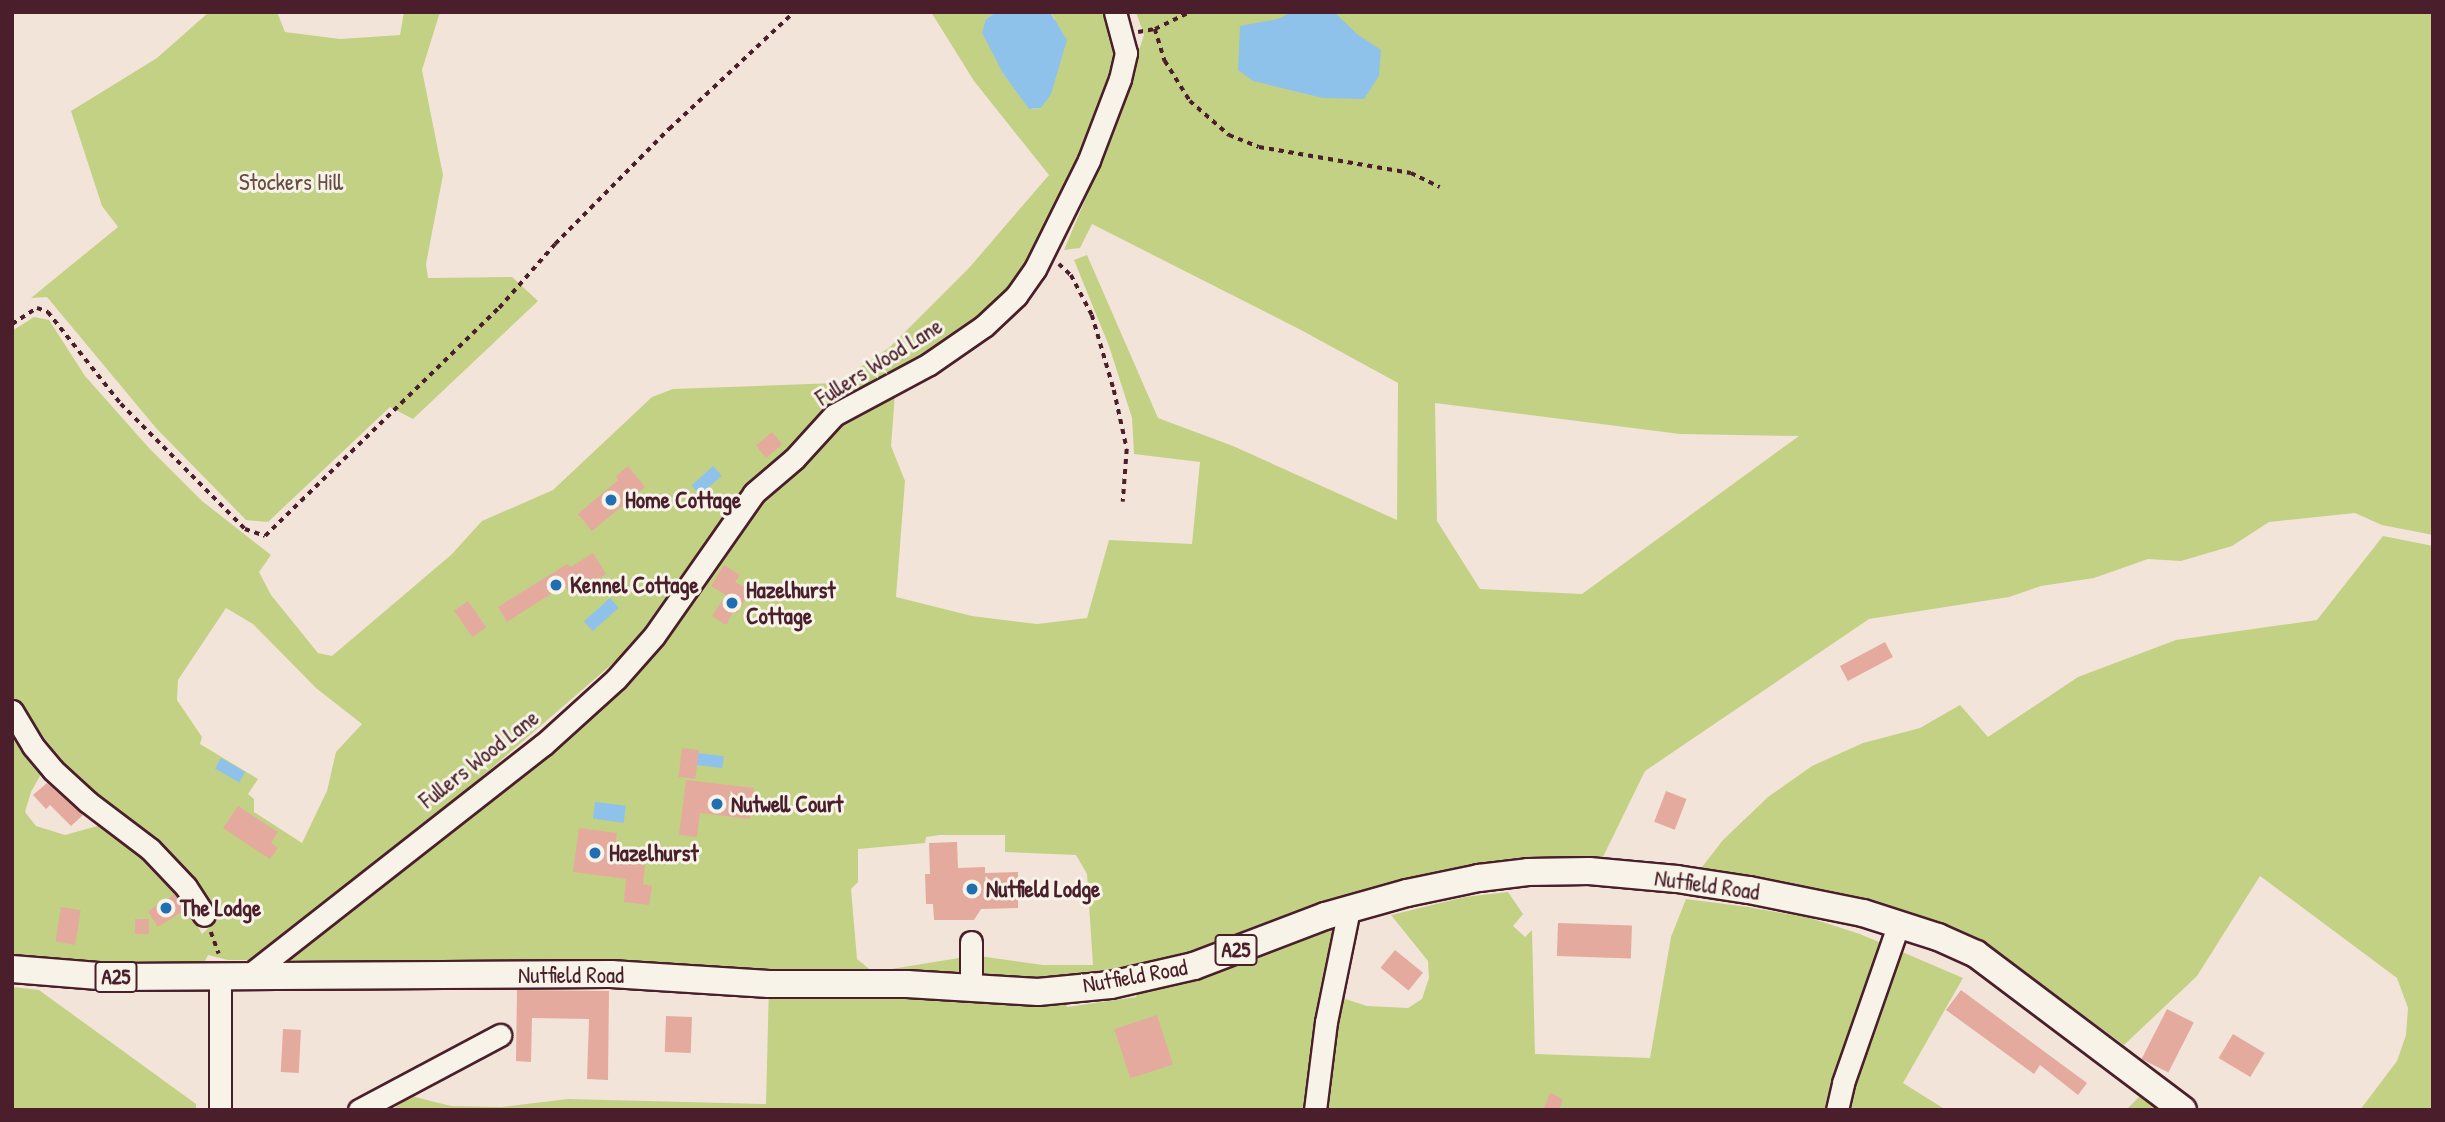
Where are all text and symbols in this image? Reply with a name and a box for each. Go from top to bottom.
park label: Stockers Hill [239,168,343,196]
street label: Fullers Wood Lane [811,312,947,412]
place label: Home Cottage [625,486,741,514]
marker: Home Cottage [603,492,619,508]
place label: Kennel Cottage [570,571,699,599]
place label: Hazelhurst Cottage [746,576,835,630]
marker: Kennel Cottage [548,577,564,593]
marker: Hazelhurst Cottage [724,595,740,611]
street label: Fullers Wood Lane [414,704,544,814]
place label: Nutwell Court [731,790,843,818]
marker: Nutwell Court [709,796,725,812]
place label: Hazelhurst [609,839,698,867]
marker: Hazelhurst [587,845,603,861]
street label: Nutfield Road [1653,864,1761,906]
place label: Nutfield Lodge [986,875,1100,903]
marker: Nutfield Lodge [964,881,980,897]
place label: The Lodge [180,894,261,922]
marker: The Lodge [158,900,174,916]
road number: A25 [1213,932,1259,968]
street label: Nutfield Road [1081,953,1189,999]
road number: A25 [93,960,139,995]
street label: Nutfield Road [518,961,624,989]

